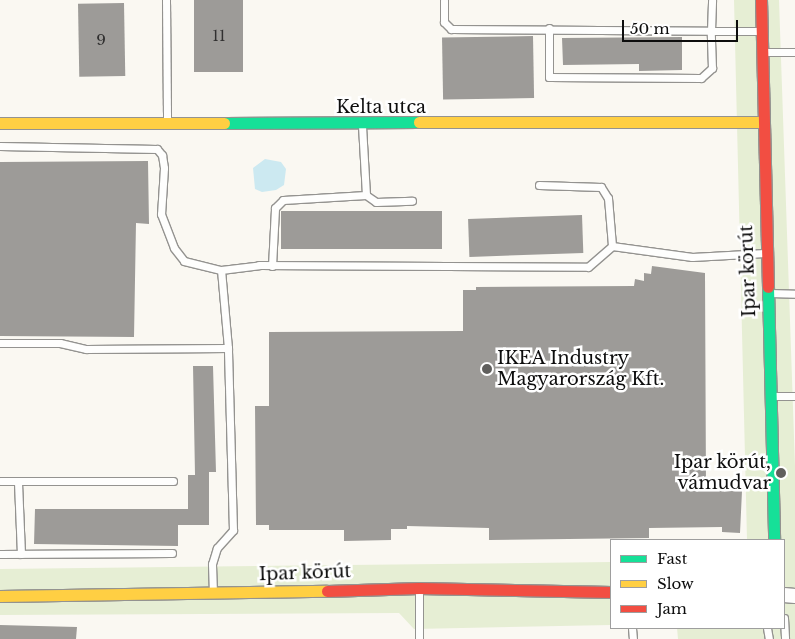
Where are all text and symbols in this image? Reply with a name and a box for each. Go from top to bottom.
scale bar [625,10,741,42]
text: 50 m [630,19,670,38]
house number: 11 [212,27,226,45]
house number: 9 [96,31,106,49]
street label: Kelta utca [336,96,426,118]
street label: Ipar körút [736,224,760,318]
place label: IKEA Industry Magyarország Kft. [497,348,665,390]
marker: IKEA Industry Magyarország Kft. [481,363,493,375]
place label: Ipar körút, vámudvar [673,452,771,494]
marker: Ipar körút, vámudvar [775,467,787,479]
legend [610,539,785,629]
text: Fast [657,549,687,568]
street label: Ipar körút [258,561,352,585]
text: Slow [657,574,694,593]
text: Jam [657,599,687,618]

